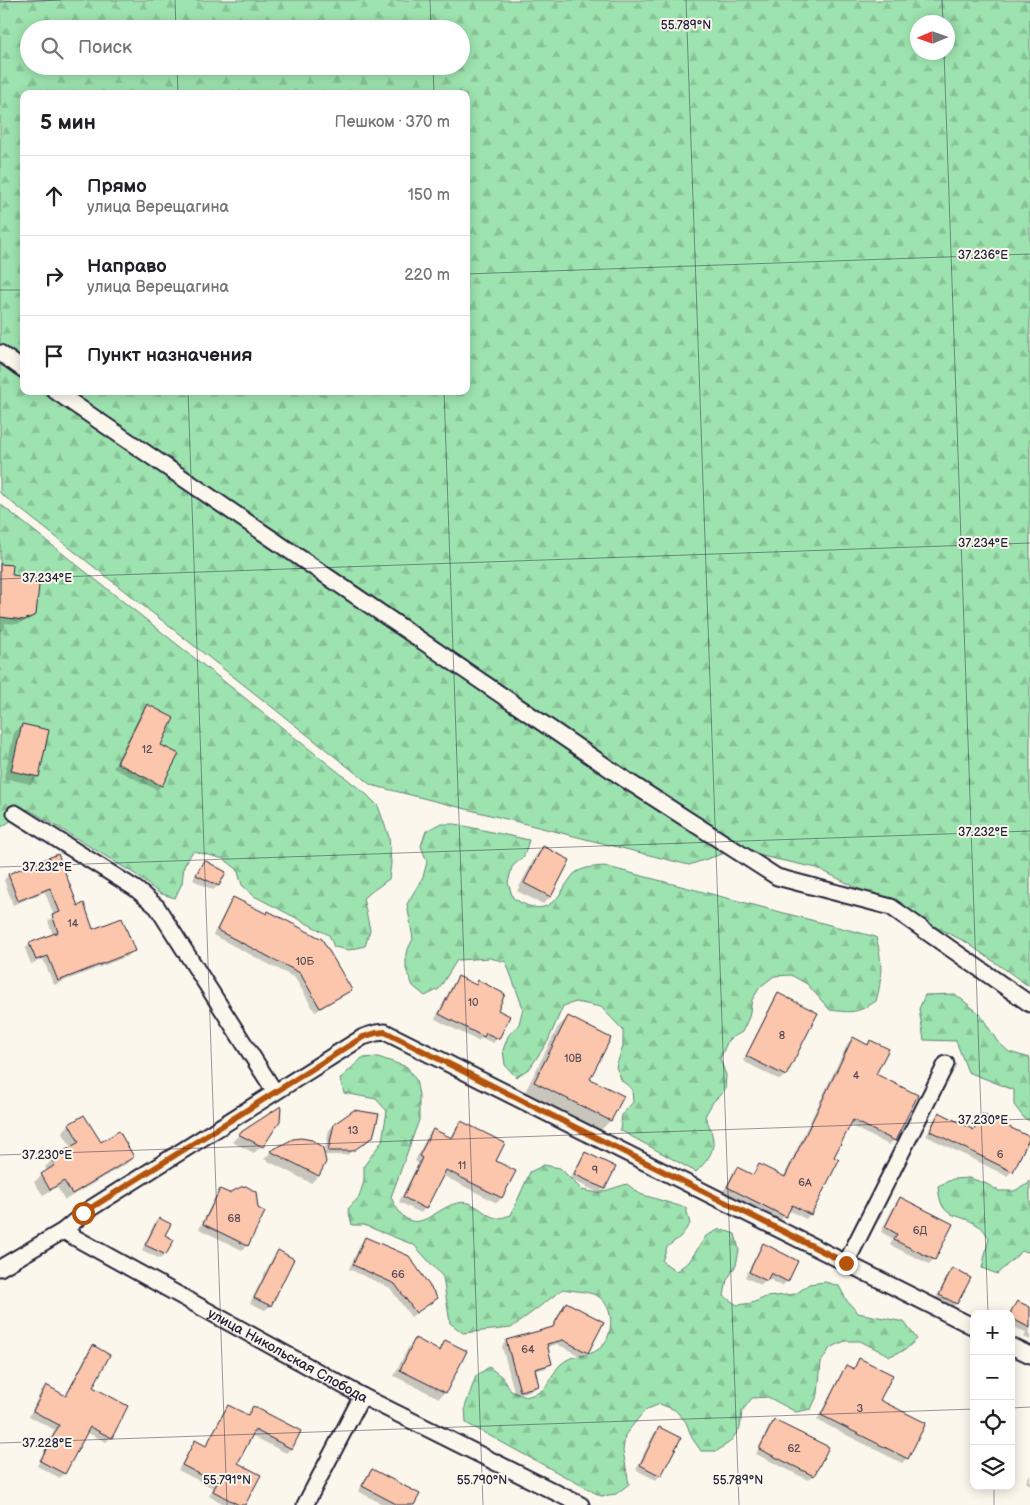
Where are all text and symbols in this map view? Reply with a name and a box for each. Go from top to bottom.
north arrow [910,15,955,60]
text: 55.789°N [661,18,711,33]
search box [20,20,470,75]
icon: search [38,34,66,62]
text: Поиск [78,36,132,59]
text: 5 мин [40,110,96,135]
text: Пешком · 370 m [335,113,450,132]
text: Прямо [87,175,147,198]
icon: ahead [40,182,68,210]
text: 150 m [408,186,450,205]
text: улица Верещагина [87,198,229,217]
text: 37.236°E [958,248,1008,263]
text: Направо [87,255,167,278]
icon: right [40,262,68,290]
text: 220 m [404,266,450,285]
text: улица Верещагина [87,278,229,297]
icon: arrive [40,342,68,370]
text: Пункт назначения [87,344,252,367]
text: 37.234°E [958,536,1008,551]
text: 37.234°E [22,571,72,586]
house number: 12 [142,743,153,756]
text: 37.232°E [958,825,1008,840]
text: 37.232°E [22,860,72,875]
house number: 14 [68,917,79,930]
house number: 10Б [296,955,315,968]
house number: 10 [468,996,479,1009]
house number: 8 [779,1029,785,1042]
house number: 10В [564,1052,582,1065]
house number: 4 [853,1069,860,1082]
text: 37.230°E [958,1113,1008,1128]
house number: 13 [347,1124,359,1137]
text: 37.230°E [22,1148,72,1163]
house number: 6 [997,1148,1004,1161]
house number: 11 [458,1159,466,1172]
house number: 9 [592,1164,598,1177]
house number: 6А [798,1176,812,1189]
route start [72,1202,95,1225]
house number: 68 [227,1212,241,1225]
house number: 6Д [913,1224,927,1237]
route end [835,1252,858,1275]
house number: 66 [391,1268,405,1281]
street label: улица Никольская Слобода [205,1305,371,1407]
map controls [970,1310,1015,1490]
button: + [970,1310,1015,1355]
house number: 64 [521,1343,535,1356]
button: − [970,1355,1015,1400]
button: locate [970,1400,1015,1445]
house number: 3 [857,1402,864,1415]
text: 37.228°E [22,1436,72,1451]
house number: 62 [787,1442,801,1455]
button: layers [970,1445,1015,1490]
text: 55.791°N [203,1473,251,1488]
text: 55.790°N [457,1473,507,1488]
text: 55.789°N [713,1473,763,1488]

